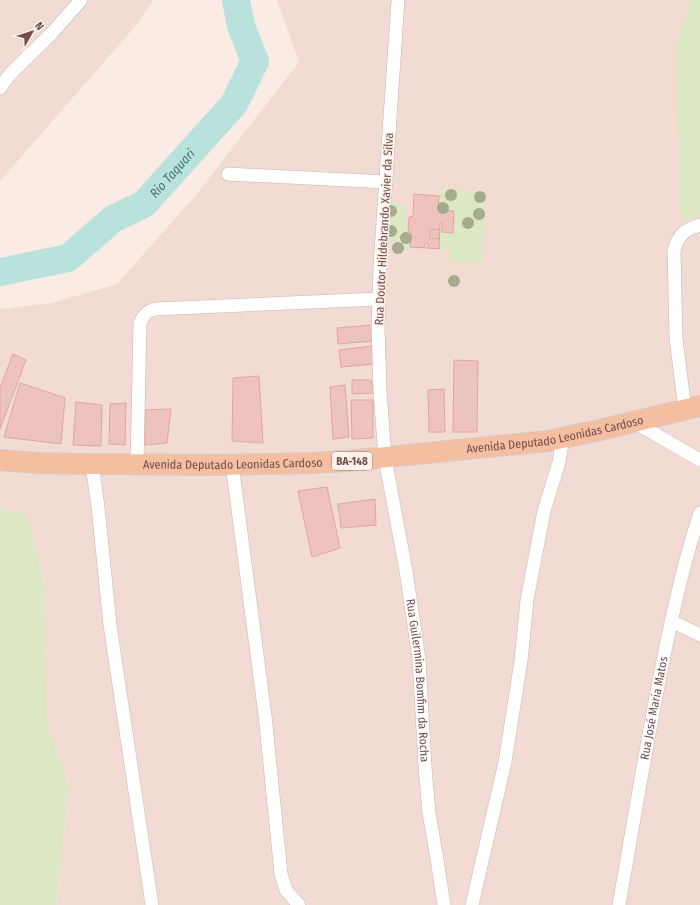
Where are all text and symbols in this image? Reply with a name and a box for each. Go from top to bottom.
north arrow [12,12,52,52]
text: N [32,19,47,33]
street label: Rua Doutor Hildebrando Xavier da Silva [372,132,396,326]
water label: Rio Taquari [146,145,198,200]
street label: Avenida Deputado Leonidas Cardoso [466,413,645,456]
road number: BA-148 [332,452,372,470]
street label: Avenida Deputado Leonidas Cardoso [143,455,323,472]
street label: Rua Guilermina Bomfim da Rocha [403,598,432,763]
street label: Rua José Maria Matos [637,655,671,761]

